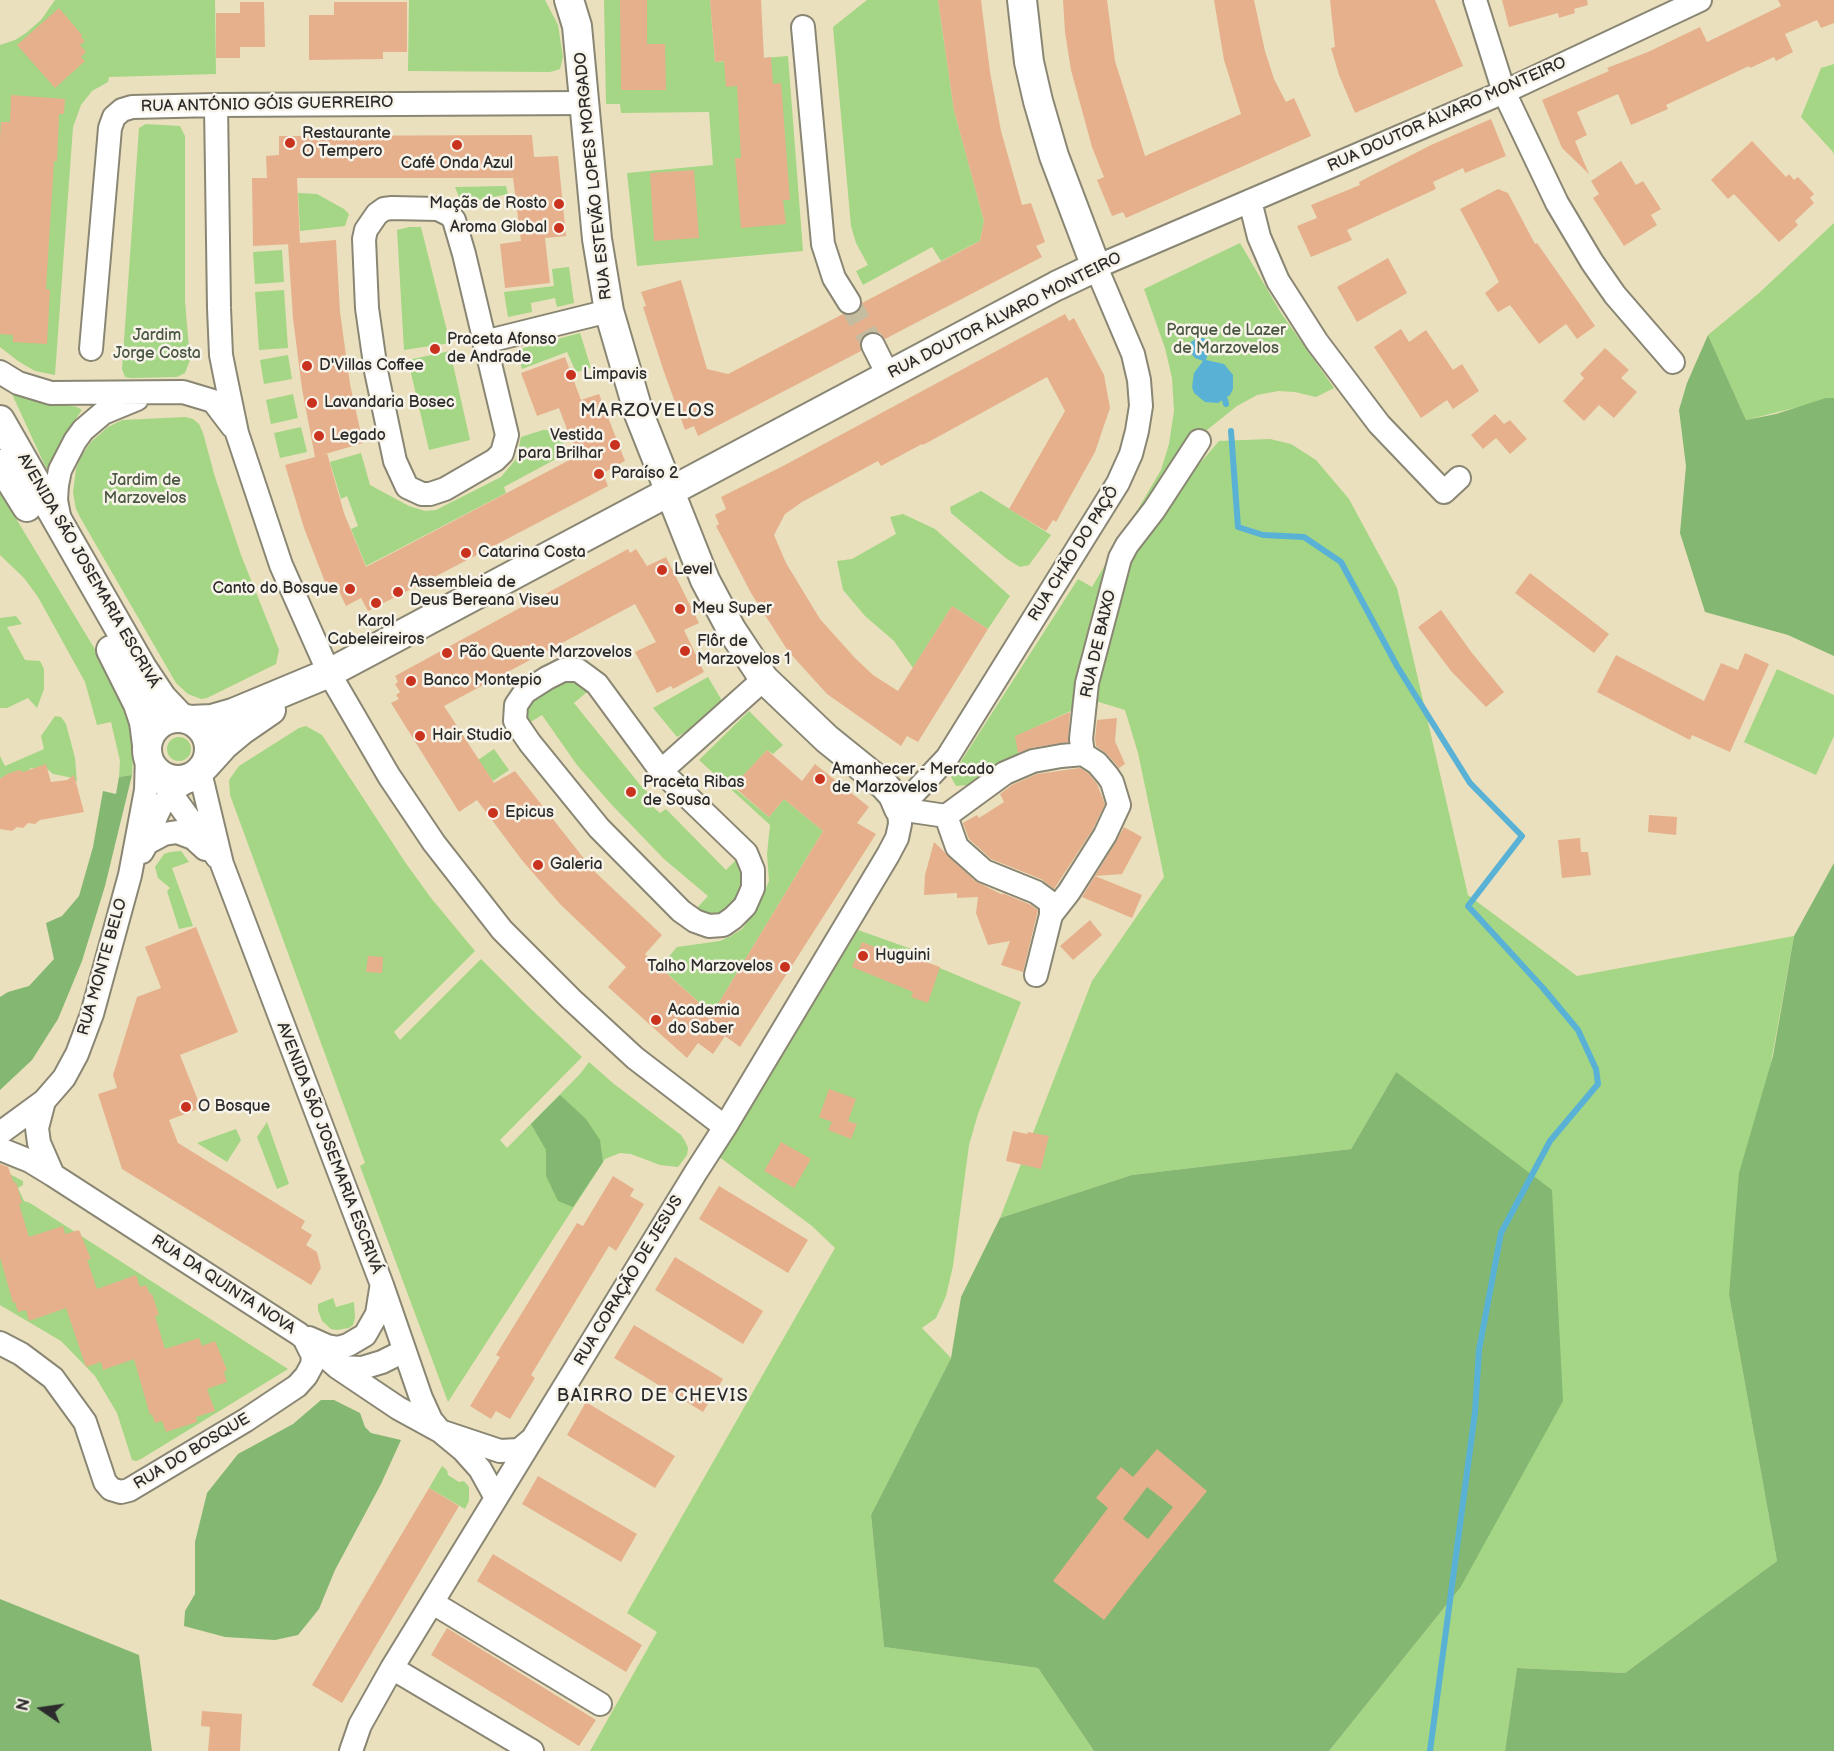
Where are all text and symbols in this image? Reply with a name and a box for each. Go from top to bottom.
street label: RUA ESTEVÃO LOPES MORGADO [571,51,617,301]
street label: RUA DOUTOR ÁLVARO MONTEIRO [1325,53,1569,177]
street label: RUA ANTÓNIO GÓIS GUERREIRO [141,93,393,117]
place label: Restaurante O Tempero [302,124,391,162]
marker: Restaurante O Tempero [283,136,297,150]
marker: Café Onda Azul [450,138,464,152]
place label: Café Onda Azul [401,154,513,174]
place label: Maçãs de Rosto [429,194,547,214]
marker: Maçãs de Rosto [552,197,566,211]
place label: Aroma Global [450,218,547,238]
marker: Aroma Global [552,221,566,235]
street label: RUA DOUTOR ÁLVARO MONTEIRO [885,249,1125,383]
park label: Parque de Lazer de Marzovelos [1166,321,1286,359]
park label: Jardim Jorge Costa [113,326,201,364]
place label: Praceta Afonso de Andrade [447,330,557,368]
marker: Praceta Afonso de Andrade [428,342,442,356]
place label: D'Villas Coffee [319,356,424,376]
marker: D'Villas Coffee [300,359,314,373]
place label: Limpavis [583,365,647,385]
marker: Limpavis [564,368,578,382]
place label: Lavandaria Bosec [324,393,454,413]
marker: Lavandaria Bosec [305,396,319,410]
district label: MARZOVELOS [580,400,716,422]
place label: Legado [331,426,386,446]
place label: Vestida para Brilhar [518,426,603,464]
marker: Legado [312,429,326,443]
marker: Vestida para Brilhar [608,438,622,452]
street label: AVENIDA SÃO JOSEMARIA ESCRIVÁ [13,450,163,692]
place label: Paraíso 2 [611,464,679,484]
marker: Paraíso 2 [592,467,606,481]
park label: Jardim de Marzovelos [104,471,186,509]
street label: RUA CHÃO DO PAÇÔ [1025,483,1123,625]
place label: Catarina Costa [478,543,586,563]
marker: Catarina Costa [459,546,473,560]
place label: Level [674,560,713,580]
marker: Level [655,563,669,577]
place label: Assembleia de Deus Bereana Viseu [410,573,559,611]
place label: Canto do Bosque [212,579,338,599]
marker: Canto do Bosque [343,582,357,596]
marker: Assembleia de Deus Bereana Viseu [391,585,405,599]
street label: RUA DE BAIXO [1077,588,1121,700]
marker: Karol Cabeleireiros [369,596,383,610]
place label: Meu Super [692,599,772,619]
marker: Meu Super [673,602,687,616]
place label: Karol Cabeleireiros [328,612,424,650]
place label: Flôr de Marzovelos 1 [697,632,790,670]
place label: Pão Quente Marzovelos [459,643,632,663]
marker: Flôr de Marzovelos 1 [678,644,692,658]
marker: Pão Quente Marzovelos [440,646,454,660]
place label: Banco Montepio [423,671,542,691]
marker: Banco Montepio [404,674,418,688]
place label: Hair Studio [432,726,512,746]
marker: Hair Studio [413,729,427,743]
place label: Amanhecer - Mercado de Marzovelos [832,760,994,798]
marker: Amanhecer - Mercado de Marzovelos [813,772,827,786]
place label: Praceta Ribas de Sousa [643,773,744,811]
marker: Praceta Ribas de Sousa [624,785,638,799]
place label: Epicus [505,803,554,823]
marker: Epicus [486,806,500,820]
place label: Galeria [550,855,603,875]
marker: Galeria [531,858,545,872]
street label: RUA MONTE BELO [74,896,132,1038]
place label: Huguini [875,946,930,966]
marker: Huguini [856,949,870,963]
place label: Talho Marzovelos [647,957,773,977]
marker: Talho Marzovelos [778,960,792,974]
place label: Academia do Saber [668,1001,740,1039]
marker: Academia do Saber [649,1013,663,1027]
street label: AVENIDA SÃO JOSEMARIA ESCRIVÁ [272,1020,386,1276]
place label: O Bosque [198,1097,270,1117]
marker: O Bosque [179,1100,193,1114]
street label: RUA CORAÇÃO DE JESUS [571,1193,687,1369]
street label: RUA DA QUINTA NOVA [148,1231,298,1339]
district label: BAIRRO DE CHEVIS [557,1385,749,1407]
street label: RUA DO BOSQUE [130,1410,254,1494]
north arrow [12,1679,72,1739]
text: N [13,1697,35,1713]

